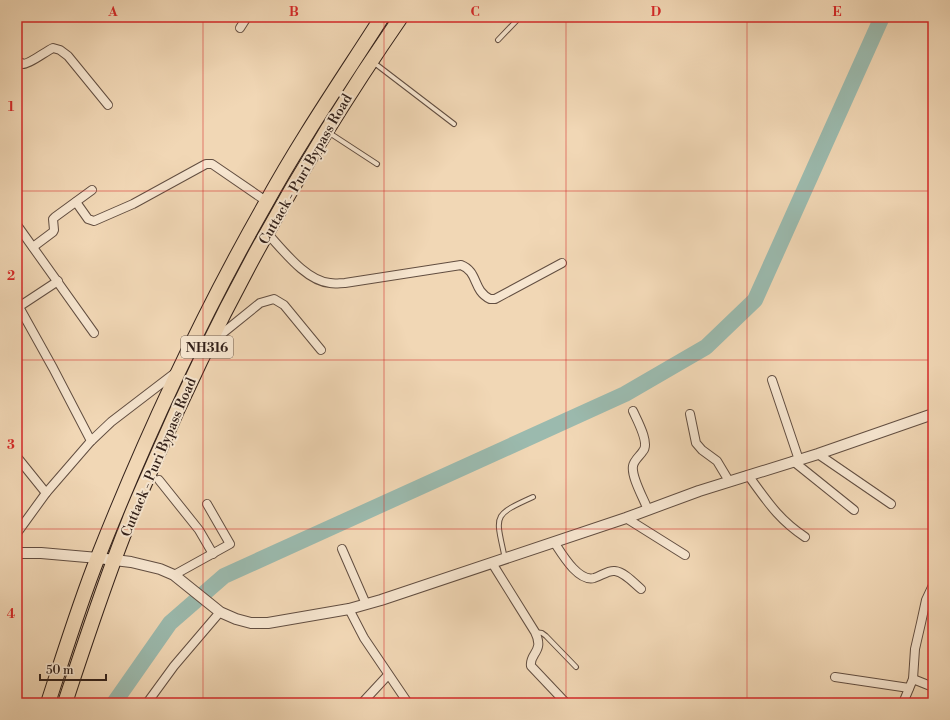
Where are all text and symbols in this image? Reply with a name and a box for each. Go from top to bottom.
text: A [107,4,118,20]
text: B [289,4,299,20]
text: C [470,4,480,20]
text: D [651,4,661,20]
text: E [832,4,842,20]
street label: Cuttack - Puri Bypass Road [255,91,356,248]
text: 1 [8,99,15,115]
text: 2 [7,268,15,284]
road number: NH316 [181,336,233,358]
street label: Cuttack - Puri Bypass Road [117,375,201,540]
text: 3 [7,437,15,453]
text: 4 [7,606,16,622]
scale bar [40,656,106,682]
text: 50 m [46,663,74,678]

